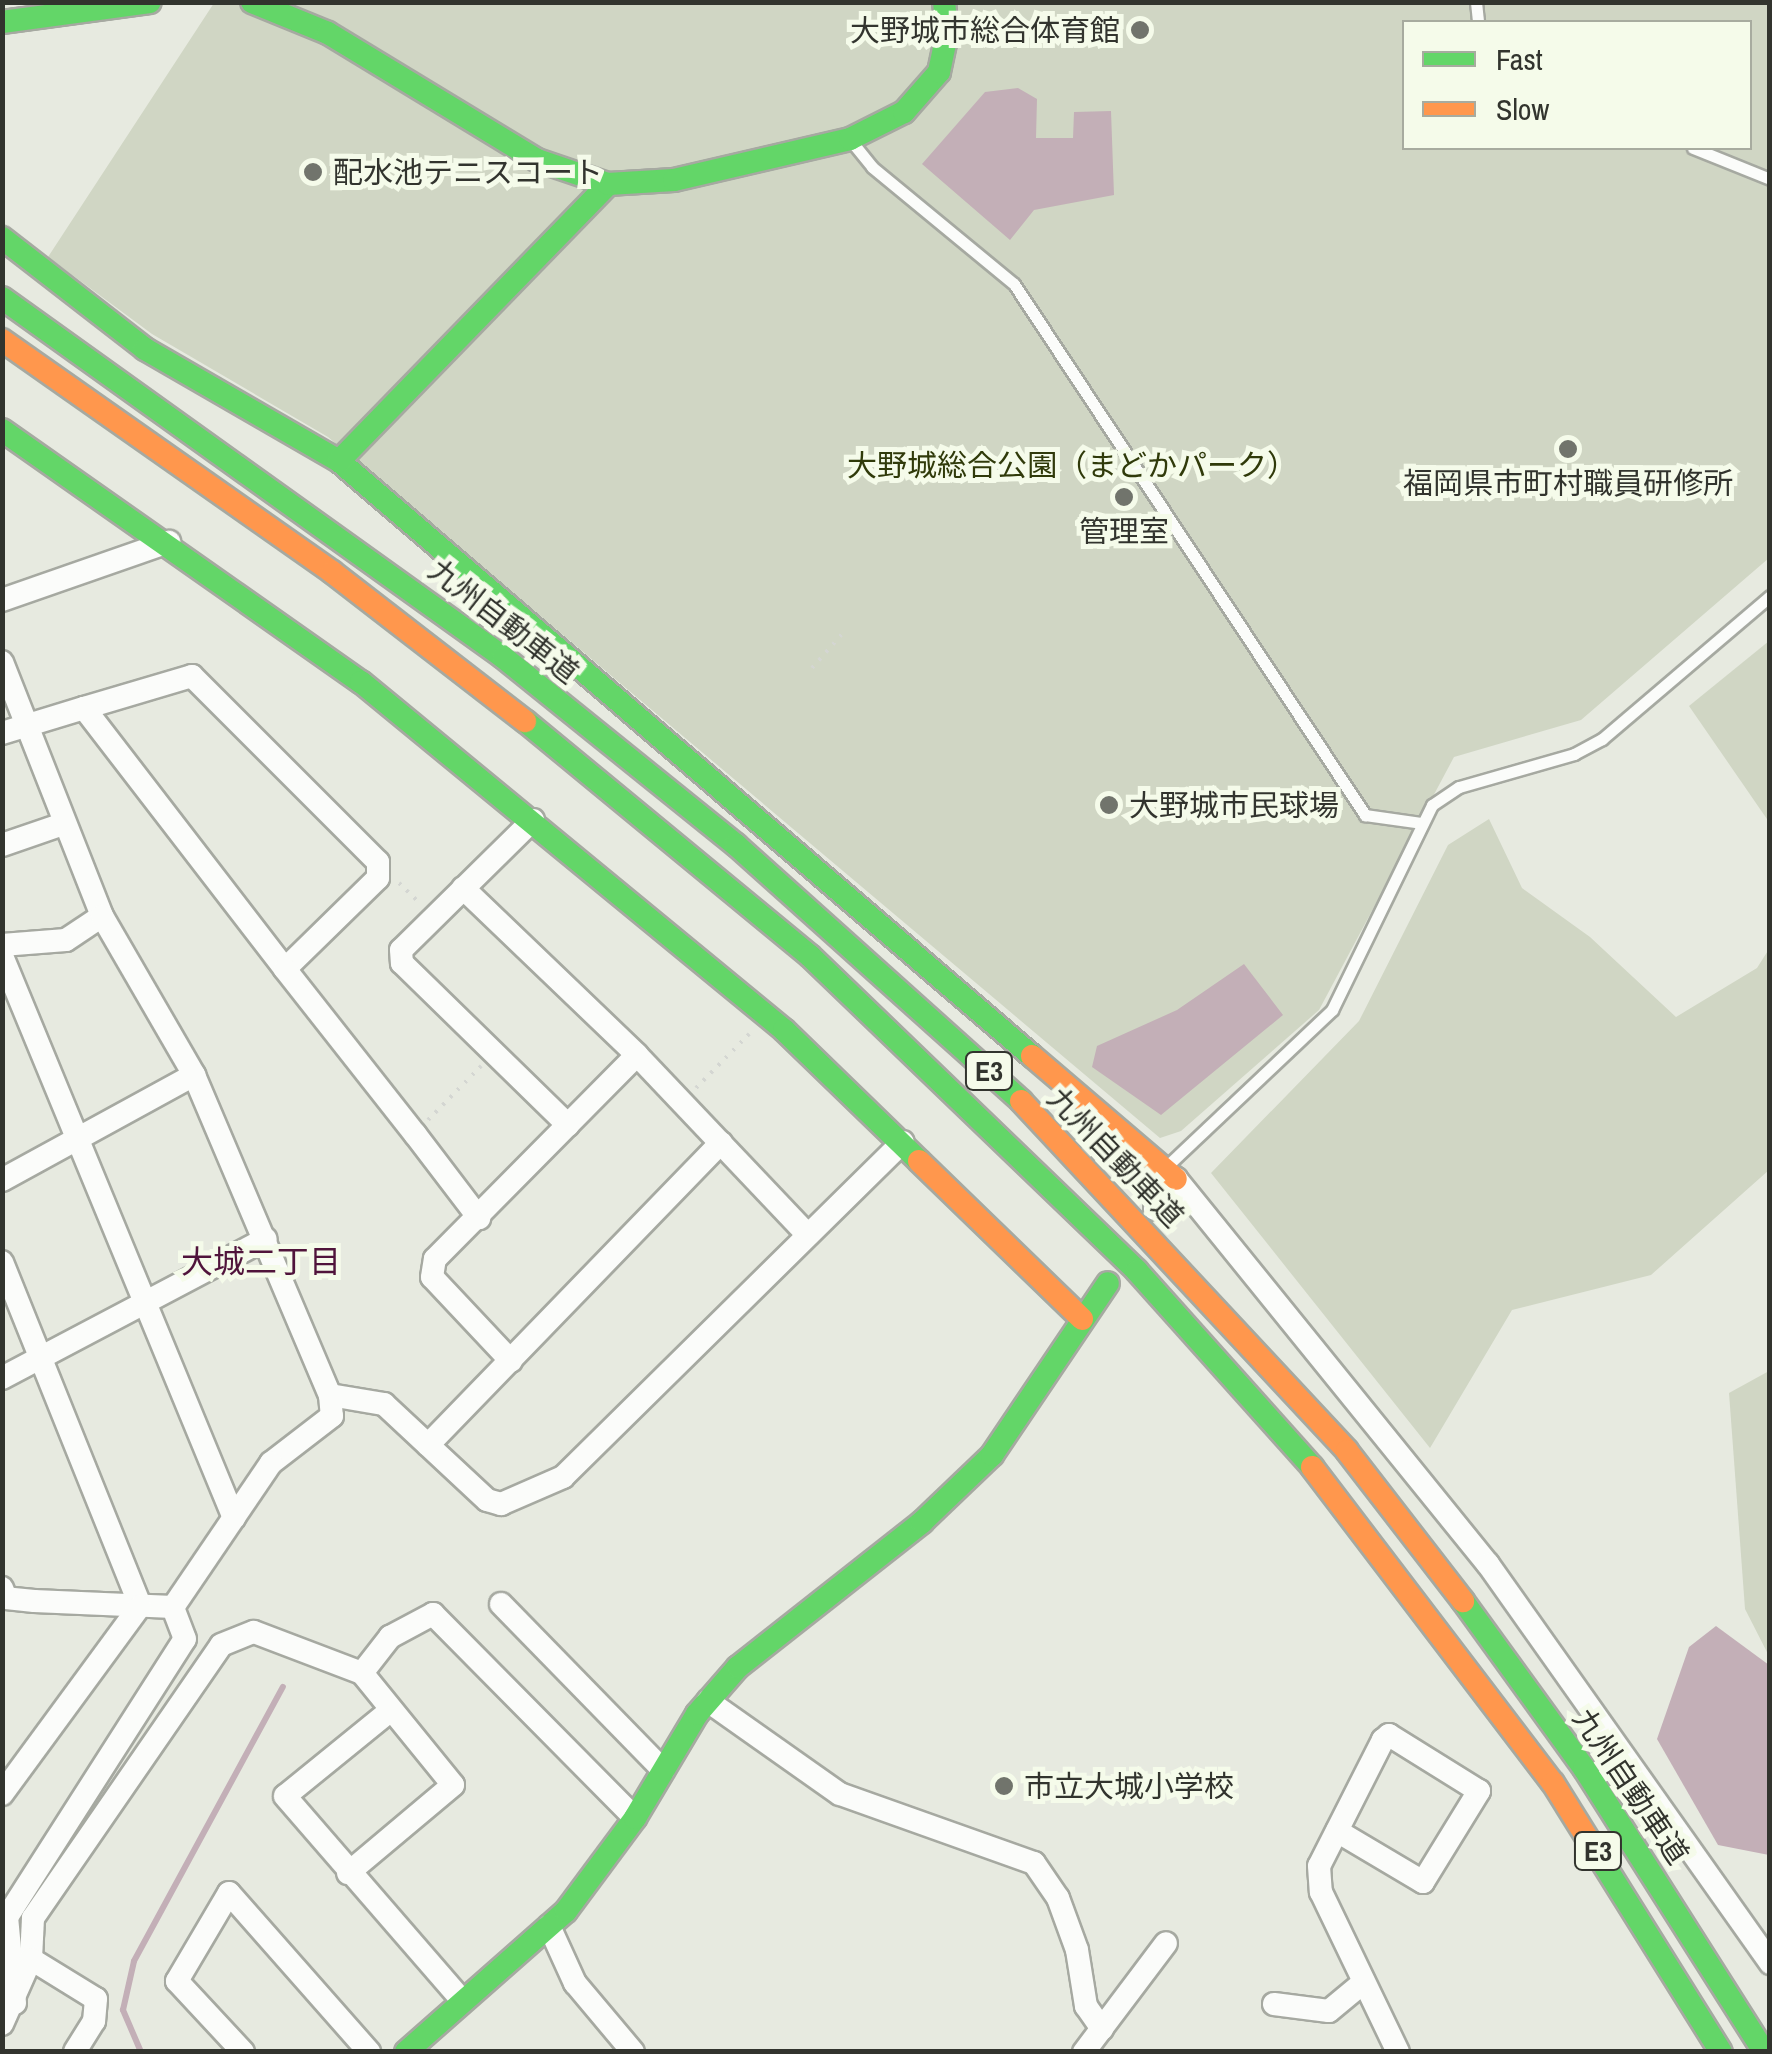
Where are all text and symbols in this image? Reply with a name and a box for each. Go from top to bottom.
place label: 大野城市総合体育館 [850,12,1120,48]
marker: 大野城市総合体育館 [1129,19,1151,41]
legend [1402,20,1752,150]
text: Fast [1496,39,1543,79]
text: Slow [1496,89,1549,129]
place label: 配水池テニスコート [333,154,603,190]
marker: 配水池テニスコート [302,161,324,183]
marker: 福岡県市町村職員研修所 [1557,438,1579,460]
park label: 大野城総合公園（まどかパーク） [847,447,1297,483]
place label: 福岡県市町村職員研修所 [1403,465,1733,501]
marker: 管理室 [1113,486,1135,508]
place label: 管理室 [1079,513,1169,549]
street label: 九州自動車道 [422,551,586,691]
place label: 大野城市民球場 [1129,787,1339,823]
marker: 大野城市民球場 [1098,794,1120,816]
road number: E3 [964,1048,1014,1094]
street label: 九州自動車道 [1041,1080,1191,1234]
district label: 大城二丁目 [181,1243,341,1281]
street label: 九州自動車道 [1566,1701,1696,1871]
place label: 市立大城小学校 [1024,1768,1234,1804]
marker: 市立大城小学校 [993,1775,1015,1797]
road number: E3 [1573,1828,1623,1874]

